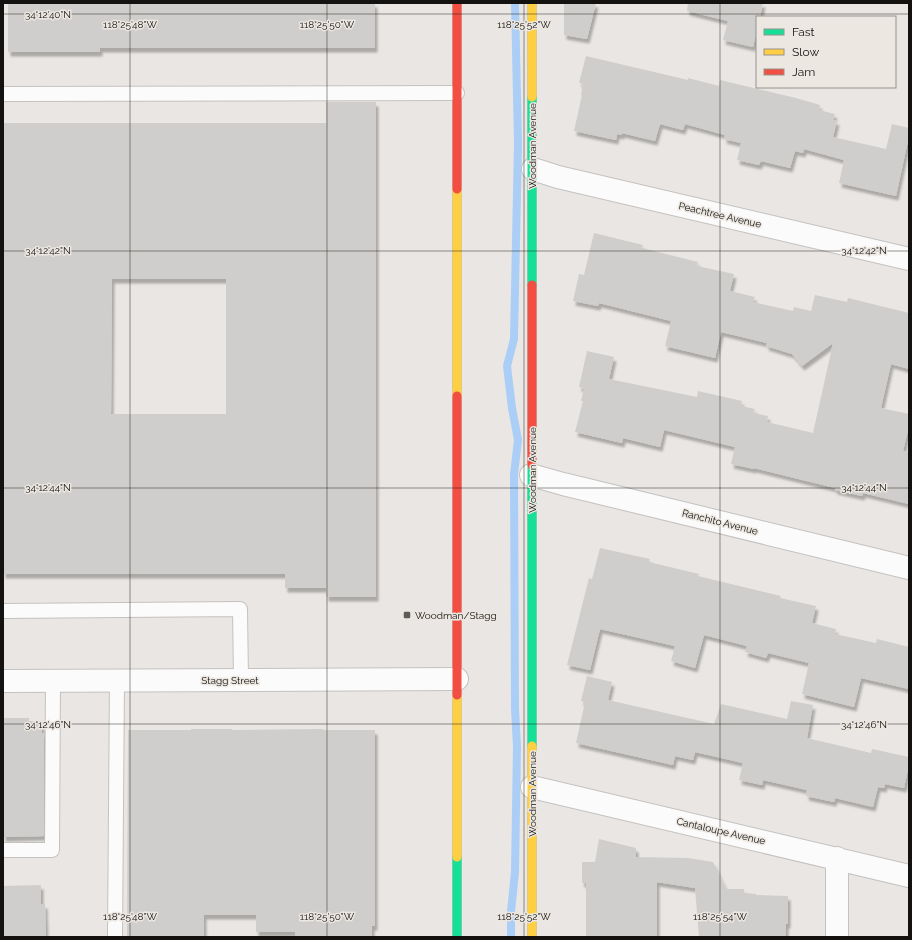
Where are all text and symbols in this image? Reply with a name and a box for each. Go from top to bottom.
text: 34°12'40"N [25,9,71,20]
legend [756,16,896,88]
text: 118°25'48"W [103,19,157,30]
text: 118°25'50"W [300,19,355,30]
text: 118°25'52"W [497,19,551,30]
text: Fast [792,25,815,39]
text: Slow [792,45,819,59]
text: Jam [792,65,815,79]
street label: Woodman Avenue [527,103,538,189]
street label: Peachtree Avenue [678,200,763,230]
text: 34°12'42"N [25,245,71,256]
text: 34°12'42"N [841,245,887,256]
street label: Woodman Avenue [527,427,538,513]
text: 34°12'44"N [25,482,71,493]
text: 34°12'44"N [841,482,887,493]
street label: Ranchito Avenue [681,507,759,537]
marker: Woodman/Stagg [402,610,412,620]
place label: Woodman/Stagg [415,610,497,621]
street label: Stagg Street [201,675,259,686]
text: 34°12'46"N [25,719,71,730]
text: 34°12'46"N [841,719,887,730]
street label: Woodman Avenue [527,751,538,837]
street label: Cantaloupe Avenue [675,815,767,847]
text: 118°25'48"W [103,911,157,922]
text: 118°25'50"W [300,911,355,922]
text: 118°25'52"W [497,911,551,922]
text: 118°25'54"W [693,911,747,922]

